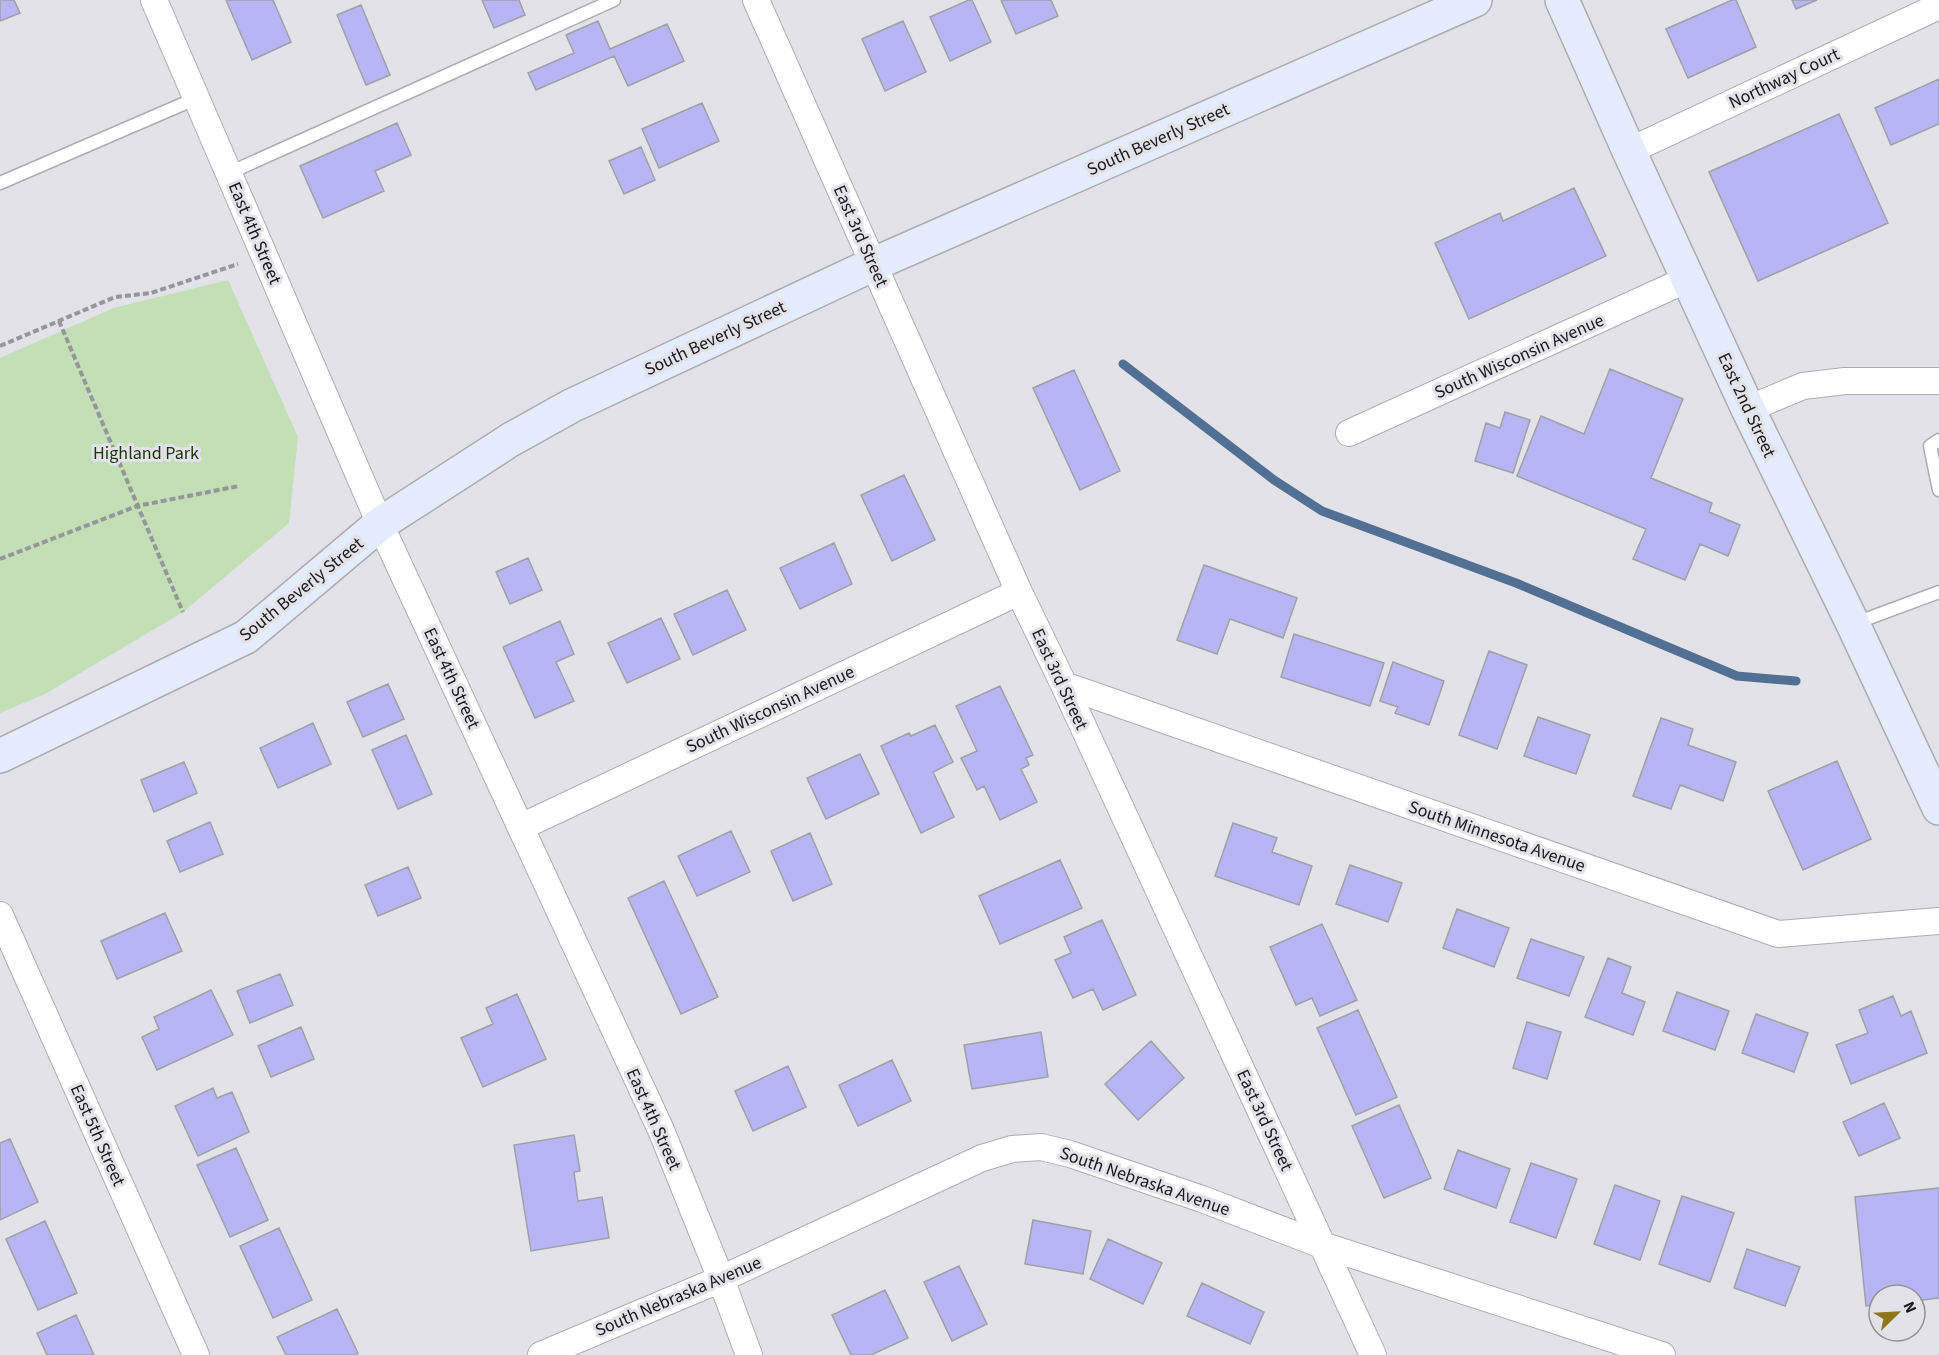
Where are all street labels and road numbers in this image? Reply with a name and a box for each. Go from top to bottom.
street label: Northway Court [1725,42,1844,115]
street label: South Beverly Street [1083,97,1233,182]
street label: East 4th Street [222,178,287,288]
street label: East 3rd Street [827,181,894,291]
street label: South Beverly Street [640,295,790,382]
street label: South Wisconsin Avenue [1430,308,1608,405]
street label: East 2nd Street [1711,349,1782,462]
street label: South Beverly Street [234,531,369,647]
street label: East 4th Street [417,624,486,733]
street label: East 3rd Street [1025,624,1094,734]
street label: South Wisconsin Avenue [682,659,859,759]
street label: South Minnesota Avenue [1405,794,1589,879]
street label: East 4th Street [620,1064,687,1174]
street label: East 3rd Street [1230,1065,1299,1175]
street label: East 5th Street [64,1080,131,1190]
street label: South Nebraska Avenue [1056,1141,1233,1222]
street label: South Nebraska Avenue [591,1250,765,1343]

